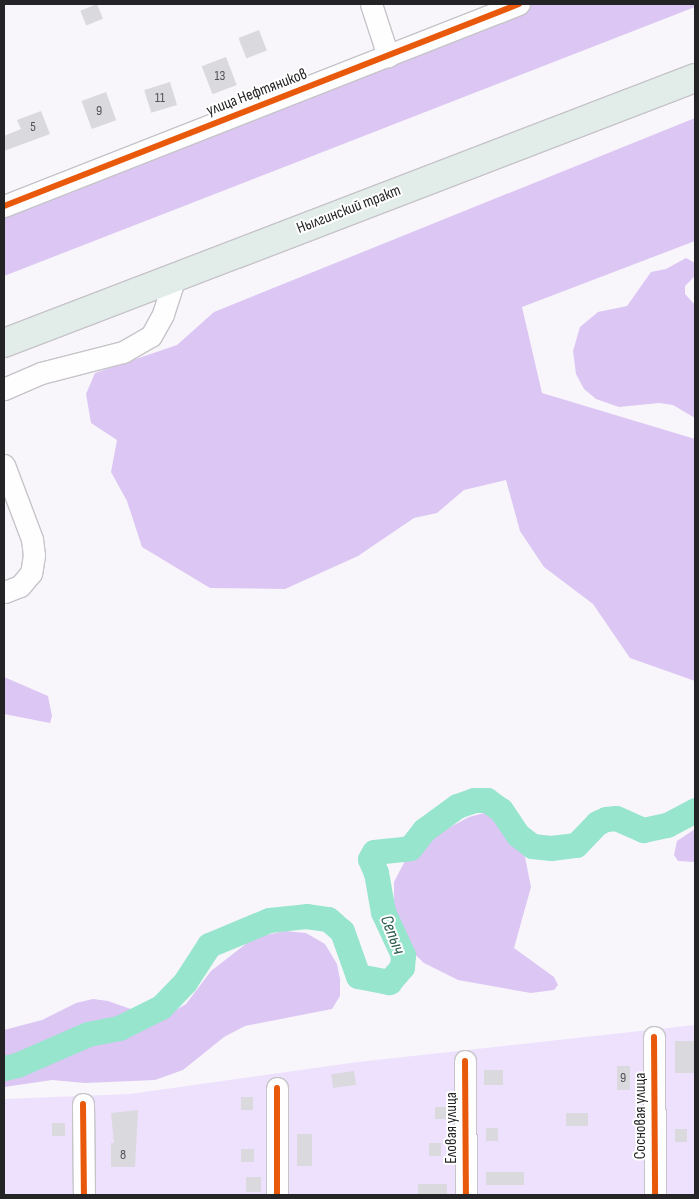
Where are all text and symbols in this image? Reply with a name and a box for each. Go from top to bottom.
street label: улица Нефтяников [204,65,310,121]
house number: 13 [215,68,225,84]
house number: 11 [155,90,165,106]
house number: 9 [96,103,102,119]
house number: 5 [30,119,36,135]
street label: Нылгинский тракт [294,181,404,239]
water label: Сепыч [375,912,409,958]
house number: 9 [620,1070,626,1086]
street label: Сосновая улица [631,1073,651,1159]
street label: Еловая улица [442,1092,462,1164]
house number: 8 [120,1147,126,1163]

